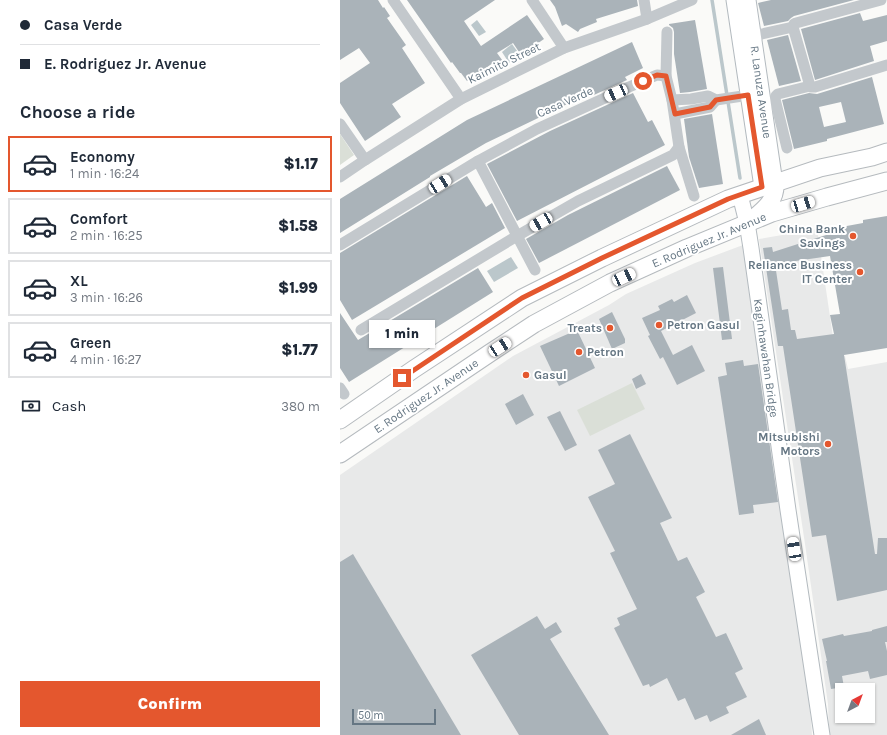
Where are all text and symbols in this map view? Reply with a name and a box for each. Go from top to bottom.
text: Casa Verde [44,16,122,34]
street label: Kaimito Street [465,39,543,87]
street label: R. Lanuza Avenue [748,45,774,139]
text: E. Rodriguez Jr. Avenue [44,55,206,73]
route start [634,72,652,90]
street label: Casa Verde [535,83,595,121]
car [603,83,629,103]
text: Choose a ride [20,101,135,123]
icon: car [22,146,58,182]
text: Economy [70,148,135,166]
text: $1.17 [284,155,318,173]
text: 1 min · 16:24 [70,166,139,181]
car [427,173,453,195]
car [790,195,816,213]
icon: car [22,208,58,244]
text: Comfort [70,210,128,228]
street label: E. Rodriguez Jr. Avenue [650,210,768,270]
car [528,211,554,233]
text: $1.58 [278,217,318,235]
place label: China Bank Savings [779,222,845,250]
text: 2 min · 16:25 [70,228,143,243]
marker: China Bank Savings [848,231,858,241]
place label: Reliance Business IT Center [748,258,852,286]
car [611,266,637,288]
marker: Reliance Business IT Center [855,267,865,277]
icon: car [22,270,58,306]
text: XL [70,272,88,290]
text: $1.99 [278,279,318,297]
text: 3 min · 16:26 [70,290,143,305]
street label: Kaginhawahan Bridge [751,298,781,418]
place label: Petron Gasul [667,318,740,332]
callout: 1 min [369,320,435,348]
marker: Petron Gasul [654,320,664,330]
place label: Treats [567,321,602,335]
marker: Treats [605,323,615,333]
text: 1 min [385,326,419,341]
icon: car [22,332,58,368]
text: Green [70,334,111,352]
car [487,335,513,359]
text: $1.77 [281,341,318,359]
place label: Petron [587,345,624,359]
marker: Petron [574,347,584,357]
text: 4 min · 16:27 [70,352,141,367]
street label: E. Rodriguez Jr. Avenue [371,356,481,436]
place label: Gasul [534,368,567,382]
route end [393,369,411,387]
marker: Gasul [521,370,531,380]
icon: cash [20,395,42,417]
text: Cash [52,397,86,415]
text: 380 m [281,399,320,414]
place label: Mitsubishi Motors [758,430,820,458]
marker: Mitsubishi Motors [823,439,833,449]
car [786,536,802,562]
button: Confirm [20,681,320,727]
north arrow [835,683,875,723]
map controls [835,683,875,723]
scale bar [352,707,436,726]
text: 50 m [358,709,384,722]

